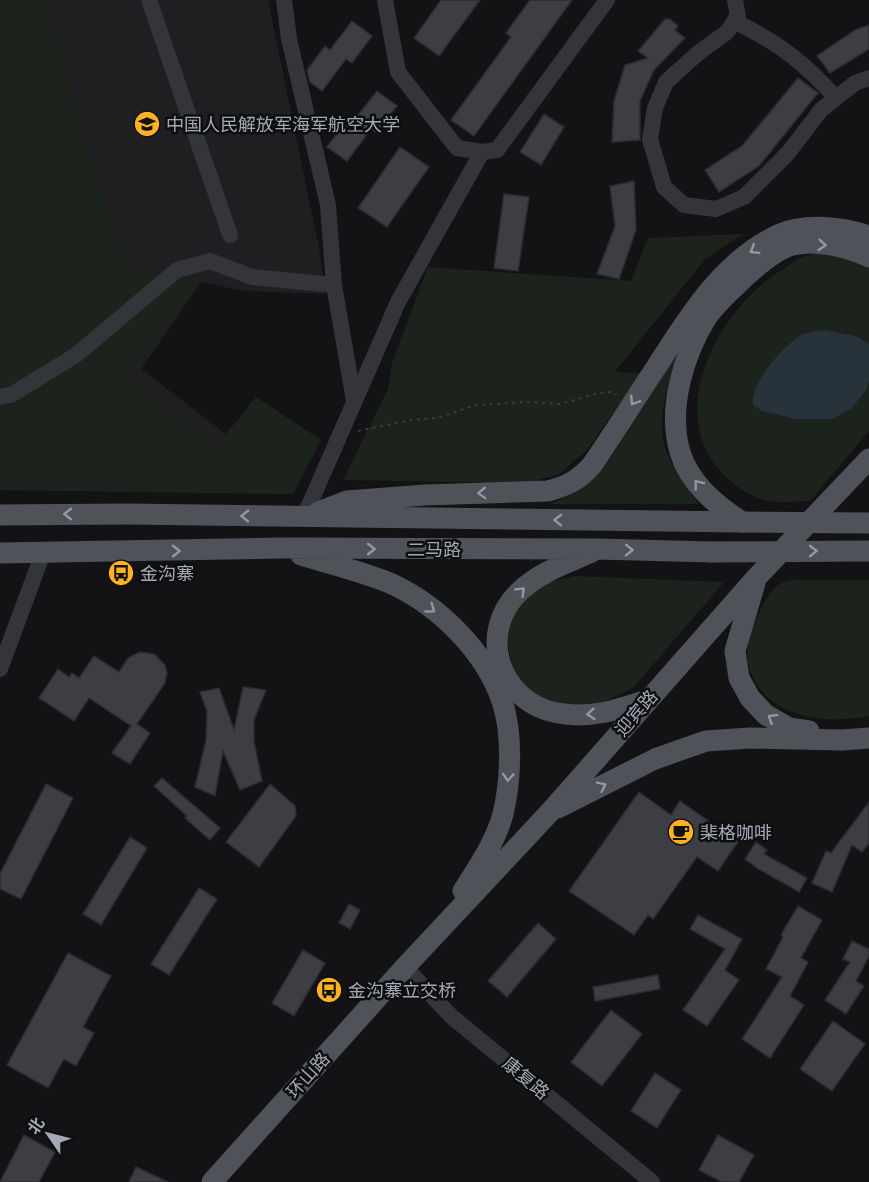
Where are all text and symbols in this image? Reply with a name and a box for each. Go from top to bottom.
school or university icon: 中国人民解放军海军航空大学 [132,109,162,139]
place label: 中国人民解放军海军航空大学 [166,114,400,135]
one-way arrow [817,238,826,251]
one-way arrow [750,242,760,254]
one-way arrow [630,395,641,406]
one-way arrow [695,479,706,490]
one-way arrow [477,487,486,499]
one-way arrow [64,508,73,520]
one-way arrow [241,510,250,522]
one-way arrow [553,514,562,526]
street label: 二马路 [407,539,461,560]
one-way arrow [366,543,375,555]
one-way arrow [624,544,633,556]
one-way arrow [171,545,180,557]
one-way arrow [808,545,817,557]
bus stop icon: 金沟寨 [106,558,136,588]
place label: 金沟寨 [140,563,194,584]
one-way arrow [513,587,524,598]
one-way arrow [424,601,435,612]
street label: 迎宾路 [610,686,662,740]
one-way arrow [587,708,596,721]
one-way arrow [768,713,778,725]
one-way arrow [502,773,515,782]
one-way arrow [596,782,607,793]
cafe icon: 棐格咖啡 [666,817,696,847]
place label: 棐格咖啡 [700,822,772,843]
bus stop icon: 金沟寨立交桥 [314,975,344,1005]
place label: 金沟寨立交桥 [348,980,456,1001]
street label: 环山路 [282,1048,334,1102]
street label: 康复路 [499,1053,553,1103]
north arrow [18,1104,78,1164]
text: 北 [24,1114,48,1138]

